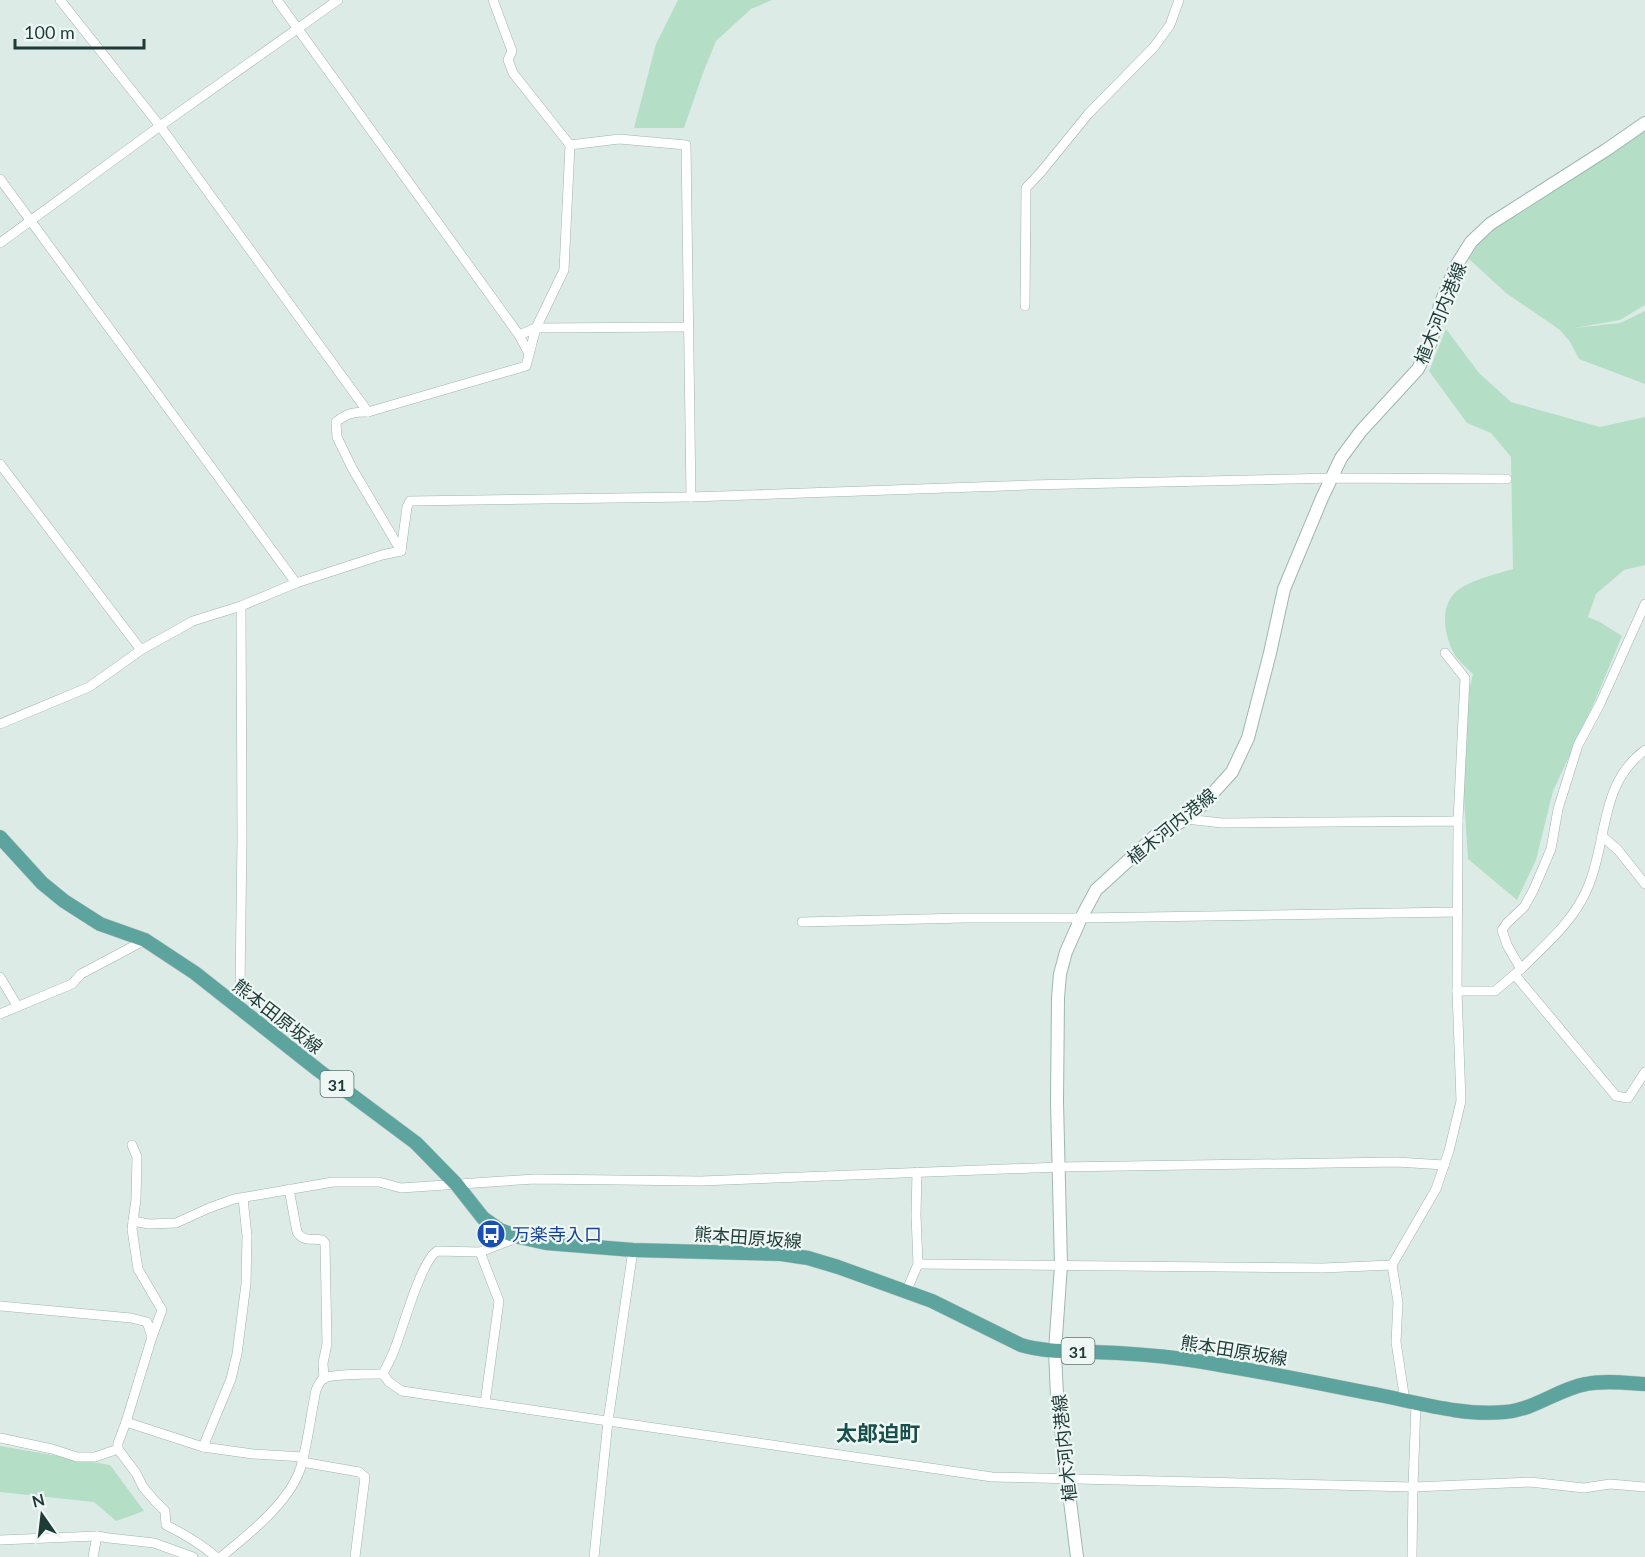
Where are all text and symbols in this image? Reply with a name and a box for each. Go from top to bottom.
scale bar [15,12,144,50]
text: 100 m [24,21,75,43]
street label: 植木河内港線 [1410,259,1470,367]
street label: 植木河内港線 [1122,783,1220,869]
street label: 熊本田原坂線 [229,974,327,1058]
road number: 31 [320,1071,354,1097]
bus stop icon: 万楽寺入口 [475,1218,507,1250]
street label: 熊本田原坂線 [693,1222,803,1252]
place label: 万楽寺入口 [512,1223,602,1245]
street label: 熊本田原坂線 [1179,1331,1289,1369]
road number: 31 [1062,1338,1094,1364]
street label: 植木河内港線 [1047,1393,1081,1503]
district label: 太郎迫町 [836,1420,920,1445]
north arrow [12,1485,72,1545]
text: N [30,1489,47,1511]

